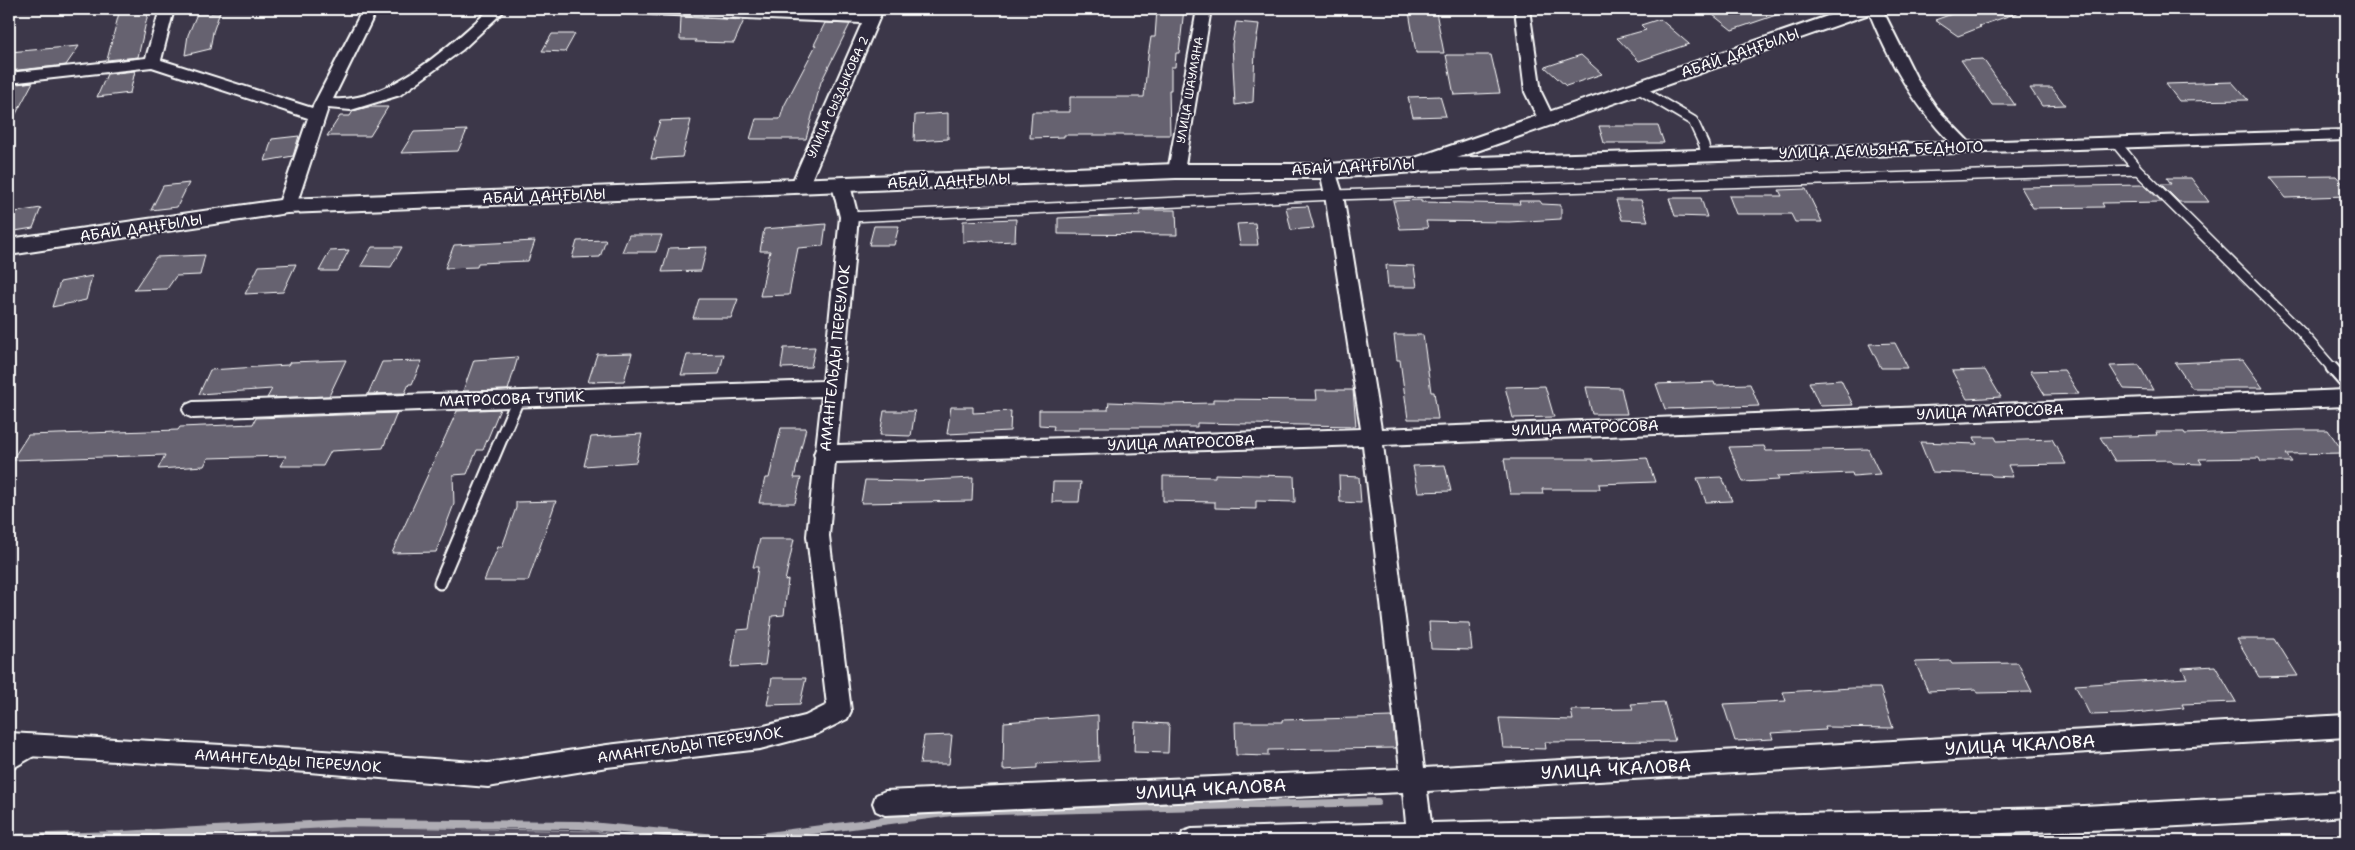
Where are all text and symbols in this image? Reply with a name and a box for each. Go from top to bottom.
street label: АБАЙ ДАҢҒЫЛЫ [1678,22,1802,83]
street label: УЛИЦА СЫЗДЫКОВА 2 [804,33,872,161]
street label: УЛИЦА ШАУМЯНА [1173,35,1207,145]
street label: УЛИЦА ДЕМЬЯНА БЕДНОГО [1778,136,1984,164]
street label: АБАЙ ДАҢҒЫЛЫ [1291,153,1415,180]
street label: АБАЙ ДАҢҒЫЛЫ [887,168,1011,193]
street label: АБАЙ ДАҢҒЫЛЫ [482,183,606,208]
street label: АБАЙ ДАҢҒЫЛЫ [78,208,204,247]
street label: АМАНГЕЛЬДЫ ПЕРЕУЛОК [815,263,855,452]
street label: МАТРОСОВА ТУПИК [439,386,585,412]
street label: УЛИЦА МАТРОСОВА [1916,399,2064,425]
street label: УЛИЦА МАТРОСОВА [1511,415,1659,441]
street label: УЛИЦА МАТРОСОВА [1107,430,1255,456]
street label: АМАНГЕЛЬДЫ ПЕРЕУЛОК [596,722,785,768]
street label: УЛИЦА ЧКАЛОВА [1944,729,2096,761]
street label: АМАНГЕЛЬДЫ ПЕРЕУЛОК [194,744,383,778]
street label: УЛИЦА ЧКАЛОВА [1540,753,1692,785]
street label: УЛИЦА ЧКАЛОВА [1135,773,1287,805]

